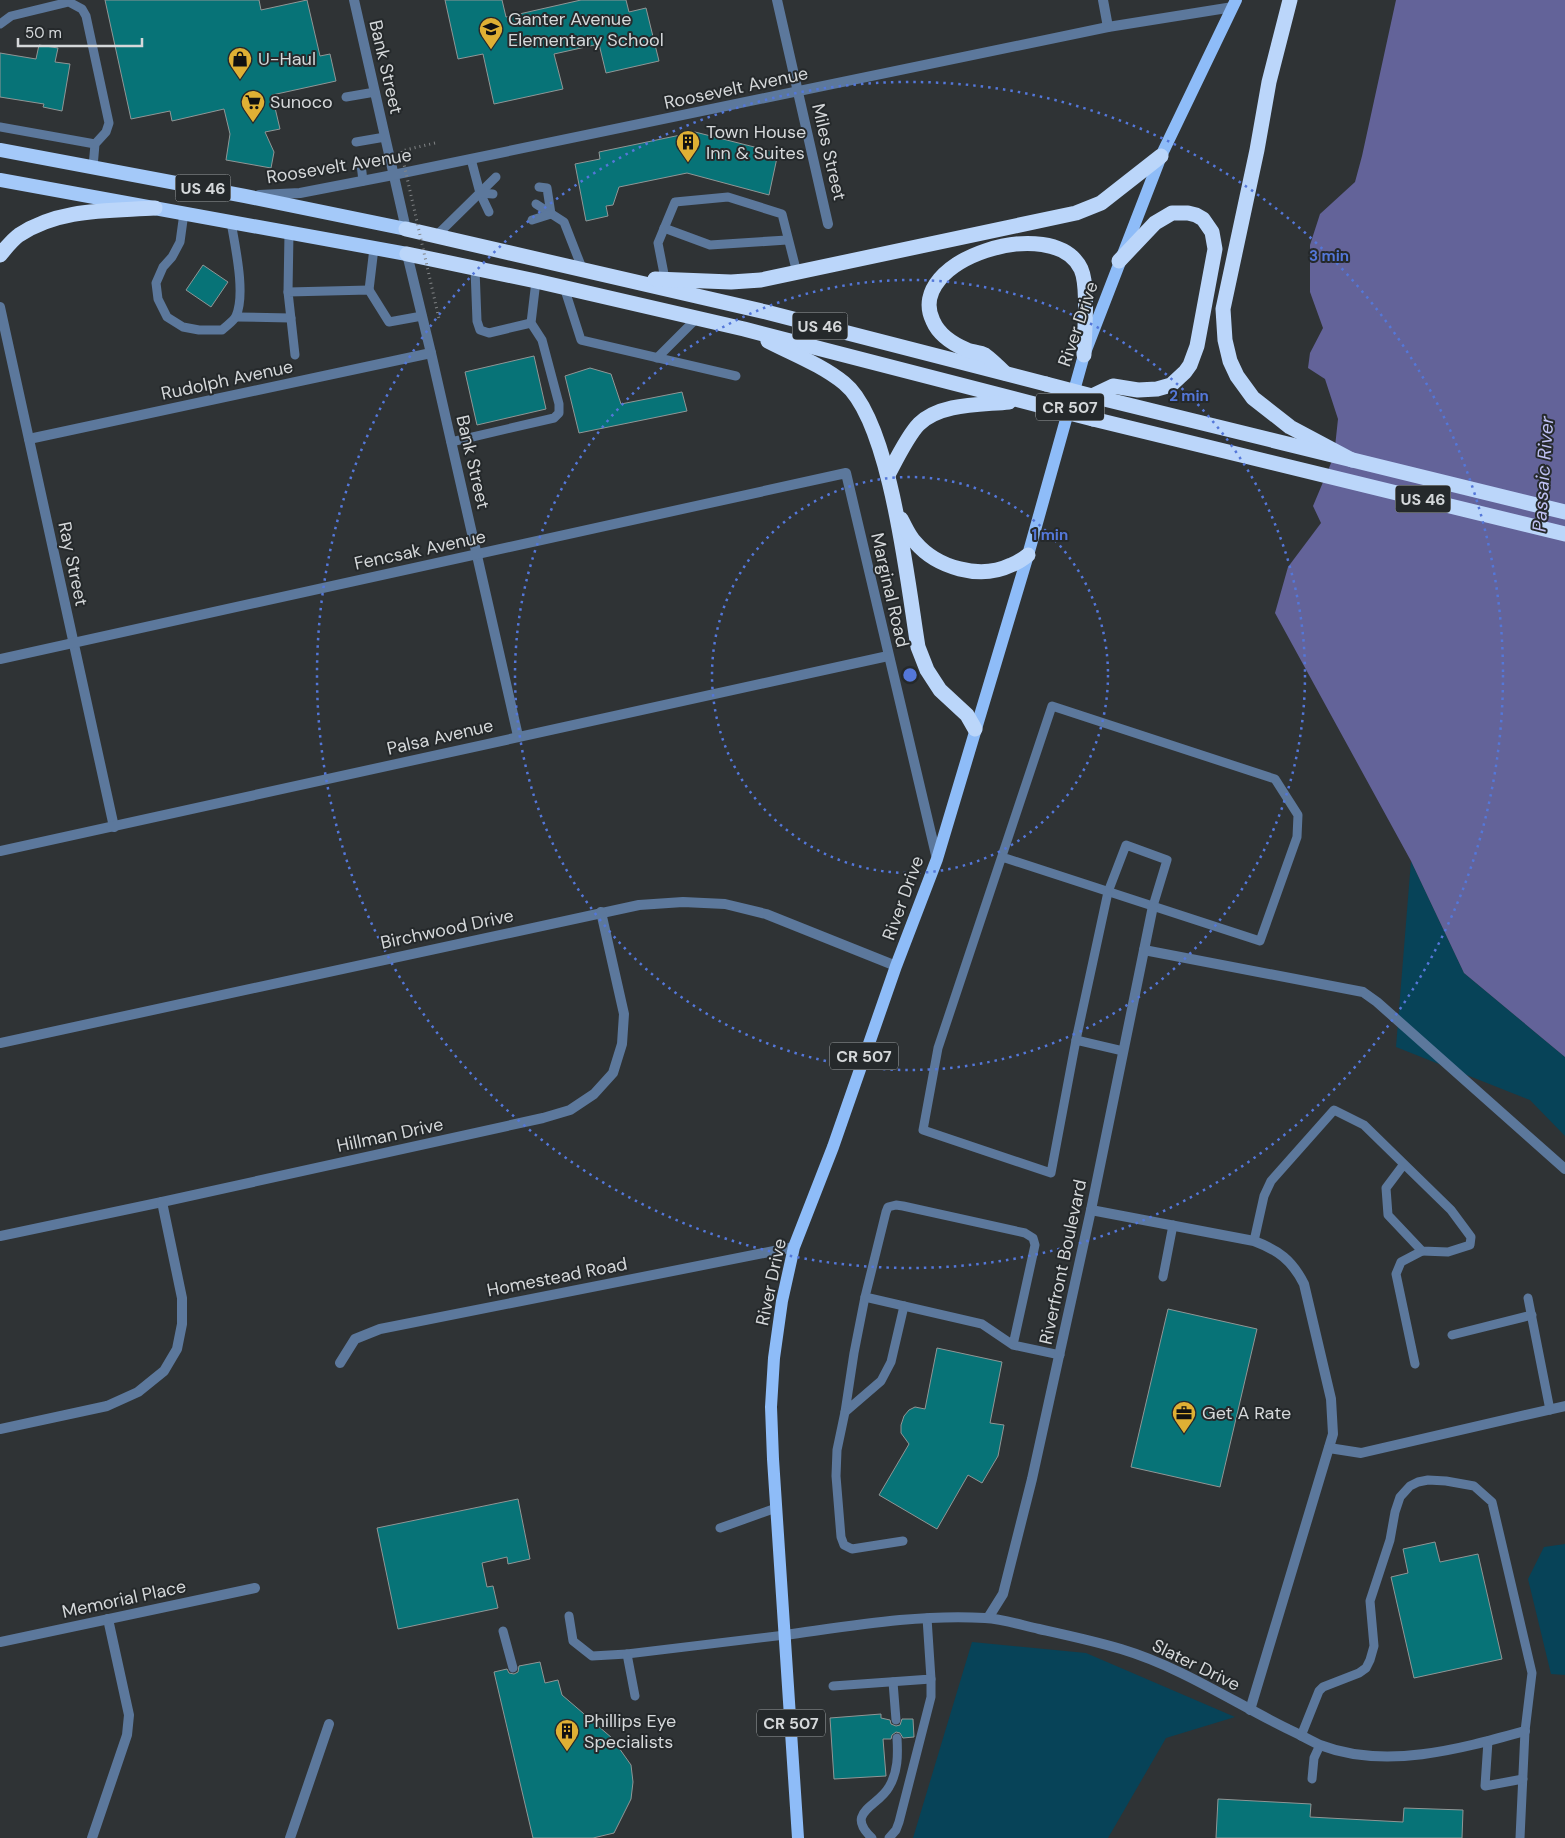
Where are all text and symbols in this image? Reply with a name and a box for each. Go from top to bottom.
place label: Ganter Avenue Elementary School [508,7,664,52]
scale bar [18,15,141,47]
school or university icon: Ganter Avenue Elementary School [478,16,504,50]
street label: Bank Street [364,18,408,116]
text: 50 m [25,23,62,43]
shop icon: U-Haul [227,46,253,80]
place label: U-Haul [258,47,316,71]
street label: Roosevelt Avenue [662,61,810,115]
supermarket icon: Sunoco [240,89,266,123]
place label: Sunoco [270,90,333,114]
street label: Miles Street [806,101,852,203]
place label: Town House Inn & Suites [706,120,806,165]
building icon: Town House Inn & Suites [675,129,701,163]
street label: Roosevelt Avenue [265,143,413,189]
road number: US 46 [176,174,230,202]
text: 3 min [1309,246,1349,266]
street label: River Drive [1052,278,1104,370]
road number: US 46 [792,312,848,340]
street label: Rudolph Avenue [159,354,295,406]
text: 2 min [1169,386,1209,406]
road number: CR 507 [1036,394,1104,421]
street label: Bank Street [451,413,495,511]
water label: Passaic River [1526,414,1560,533]
road number: US 46 [1396,486,1450,512]
street label: Ray Street [52,520,94,608]
street label: Fencsak Avenue [352,524,488,576]
text: 1 min [1032,525,1068,545]
street label: Marginal Road [865,531,915,649]
centre of rings [901,666,919,684]
street label: Palsa Avenue [384,713,496,761]
street label: River Drive [877,852,929,944]
street label: Birchwood Drive [378,903,516,955]
road number: CR 507 [830,1042,898,1070]
street label: Hillman Drive [335,1112,445,1158]
street label: Riverfront Boulevard [1034,1177,1092,1347]
street label: River Drive [750,1236,792,1328]
street label: Homestead Road [485,1252,629,1302]
office icon: Get A Rate [1171,1400,1197,1434]
place label: Get A Rate [1202,1401,1291,1425]
street label: Memorial Place [60,1574,188,1624]
street label: Slater Drive [1148,1633,1244,1697]
place label: Phillips Eye Specialists [584,1709,676,1754]
road number: CR 507 [757,1710,825,1736]
building icon: Phillips Eye Specialists [554,1718,580,1752]

